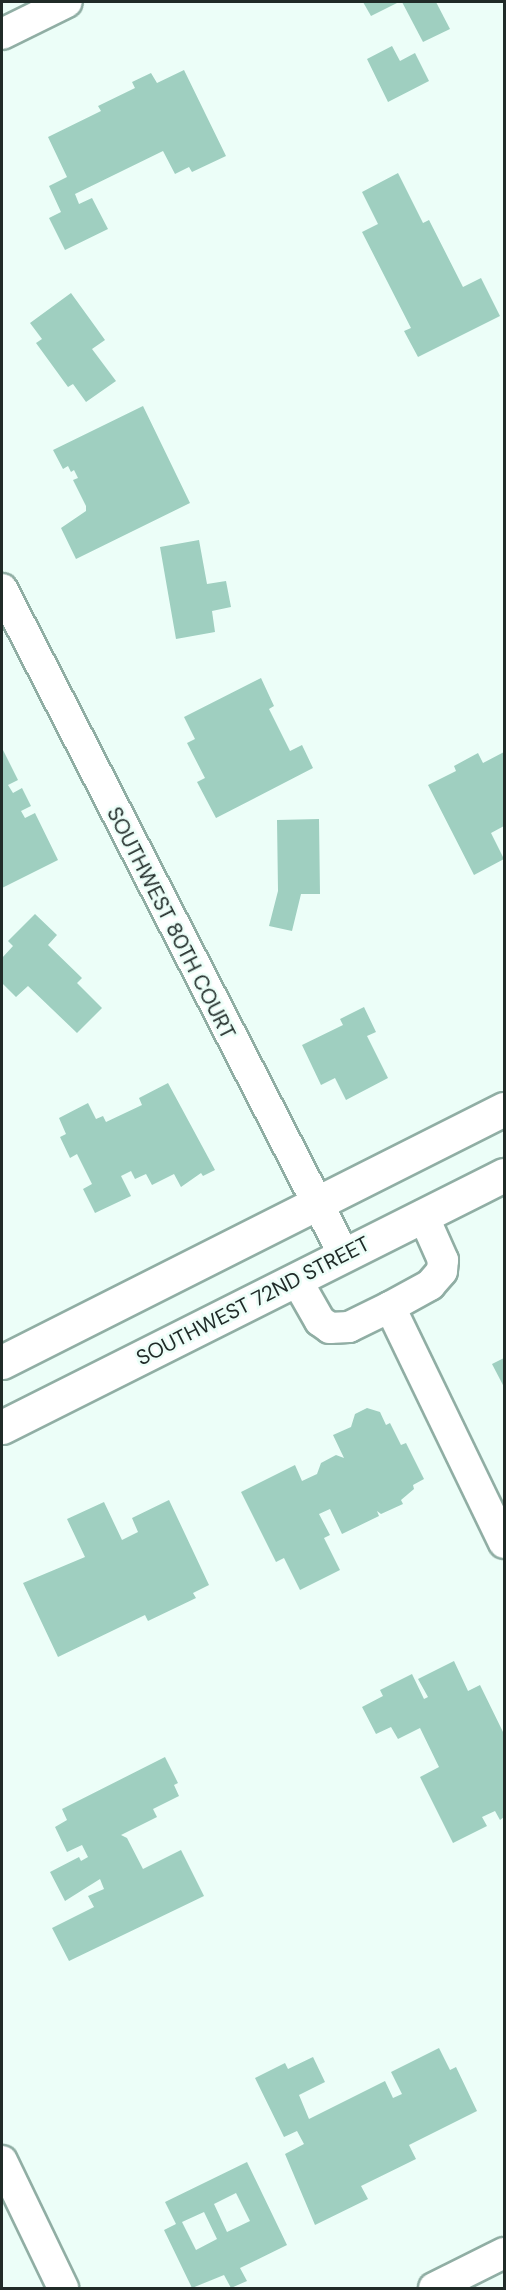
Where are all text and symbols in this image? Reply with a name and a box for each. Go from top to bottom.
street label: SOUTHWEST 80TH COURT [101,803,241,1043]
street label: SOUTHWEST 72ND STREET [132,1231,374,1371]

